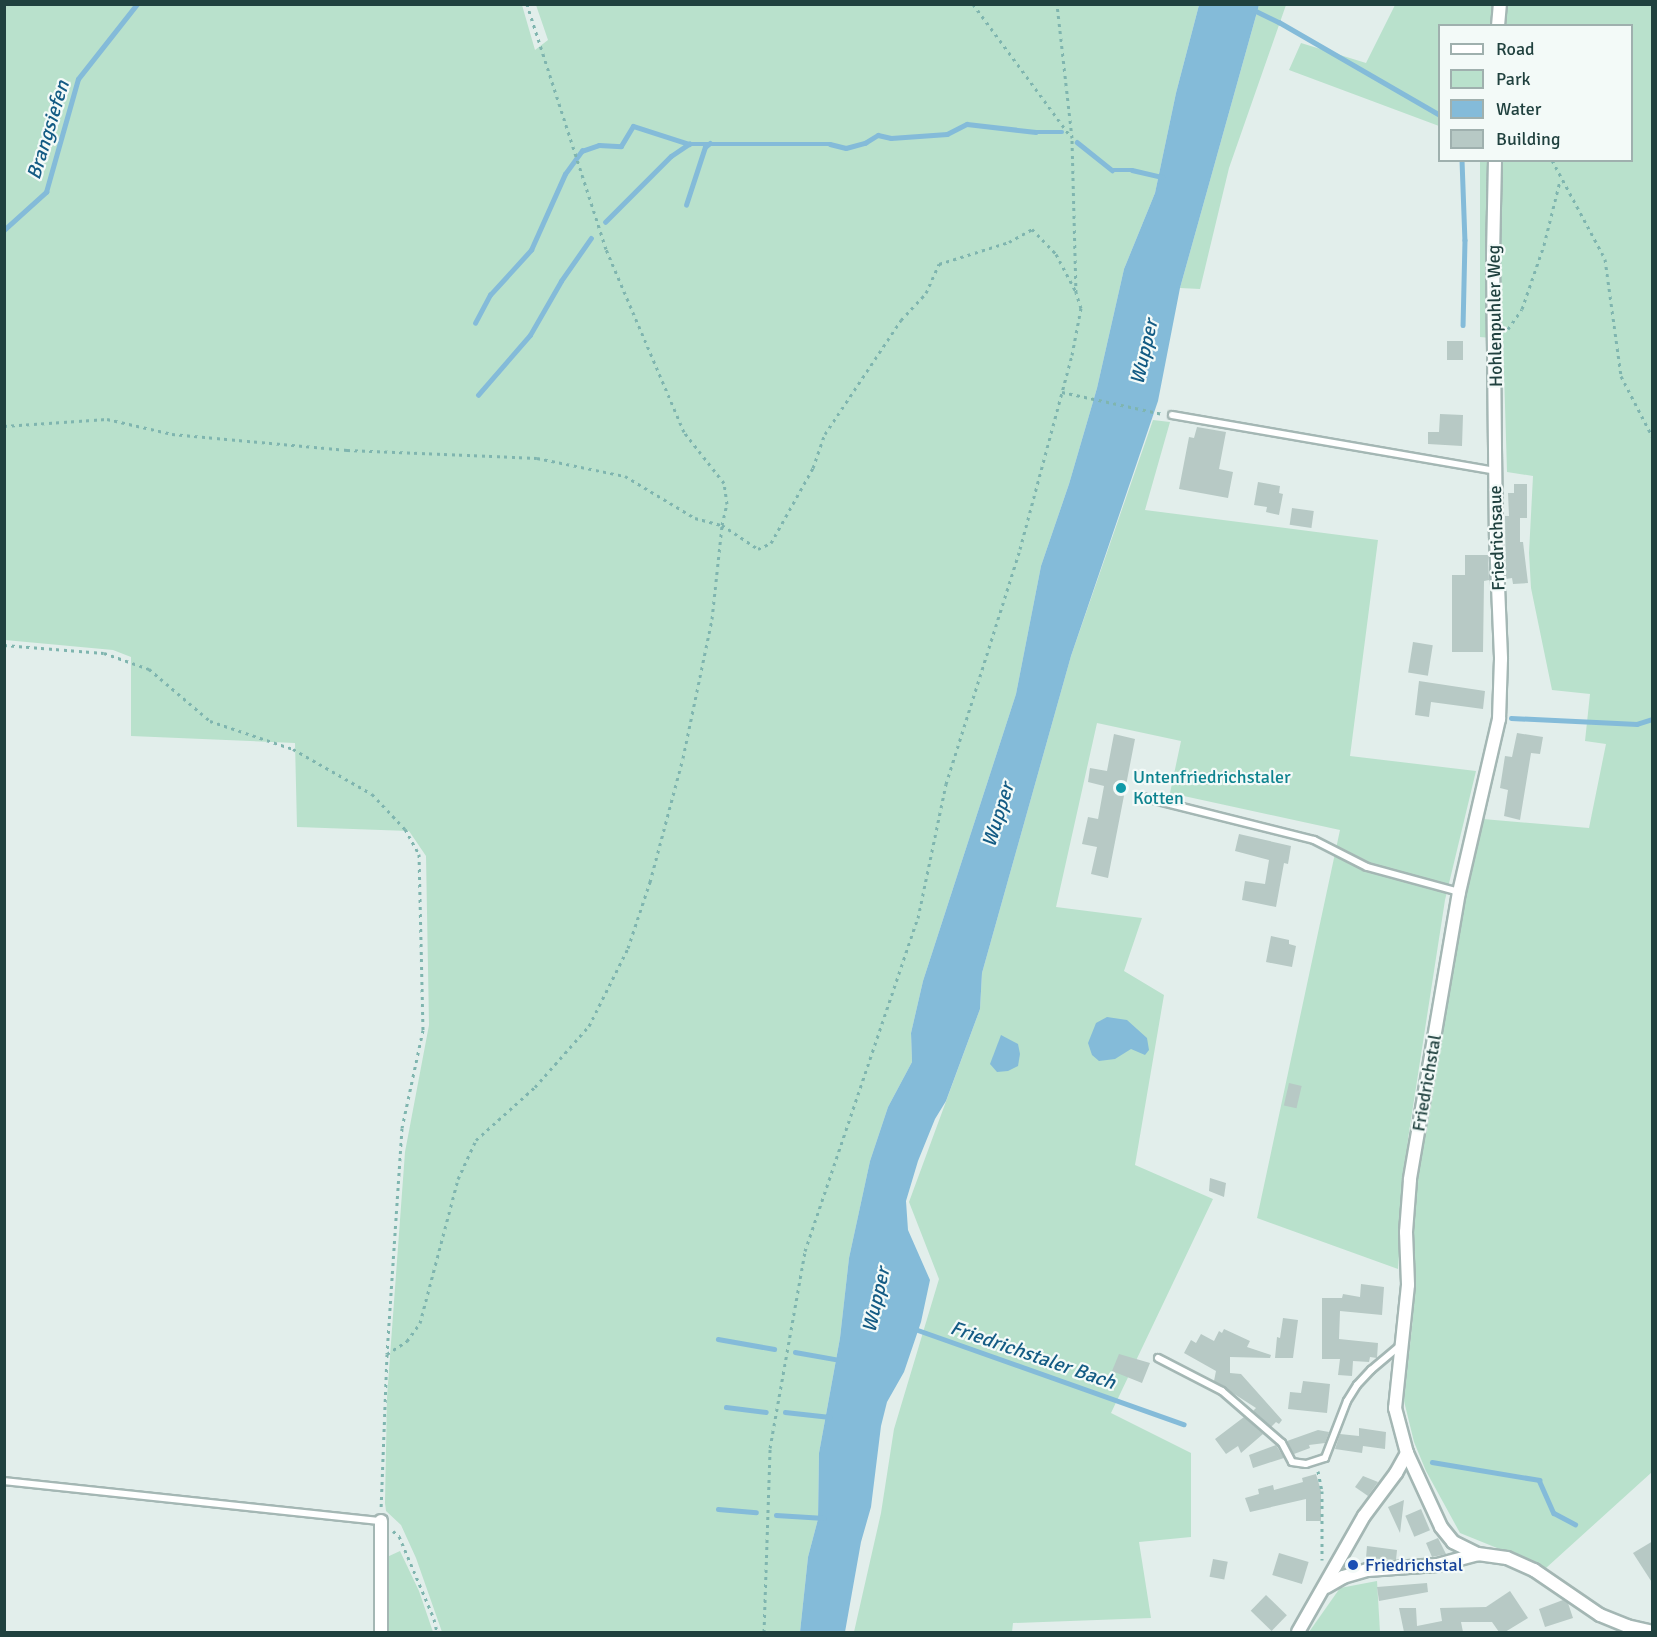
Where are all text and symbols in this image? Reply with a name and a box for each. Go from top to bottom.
legend [1438,24,1633,162]
text: Road [1496,38,1535,60]
text: Park [1496,68,1531,90]
water label: Brangsiefen [22,78,74,182]
text: Water [1496,98,1541,120]
text: Building [1496,128,1560,150]
street label: Hohlenpuhler Weg [1483,245,1507,387]
water label: Wupper [1125,317,1163,387]
street label: Friedrichsaue [1484,485,1510,591]
place label: Untenfriedrichstaler Kotten [1133,767,1291,810]
water label: Wupper [977,780,1019,850]
marker: Untenfriedrichstaler Kotten [1114,781,1128,795]
street label: Friedrichstal [1408,1033,1446,1133]
water label: Wupper [857,1265,895,1335]
water label: Friedrichstaler Bach [947,1315,1119,1395]
place label: Friedrichstal [1365,1554,1463,1576]
marker: Friedrichstal [1346,1558,1360,1572]

